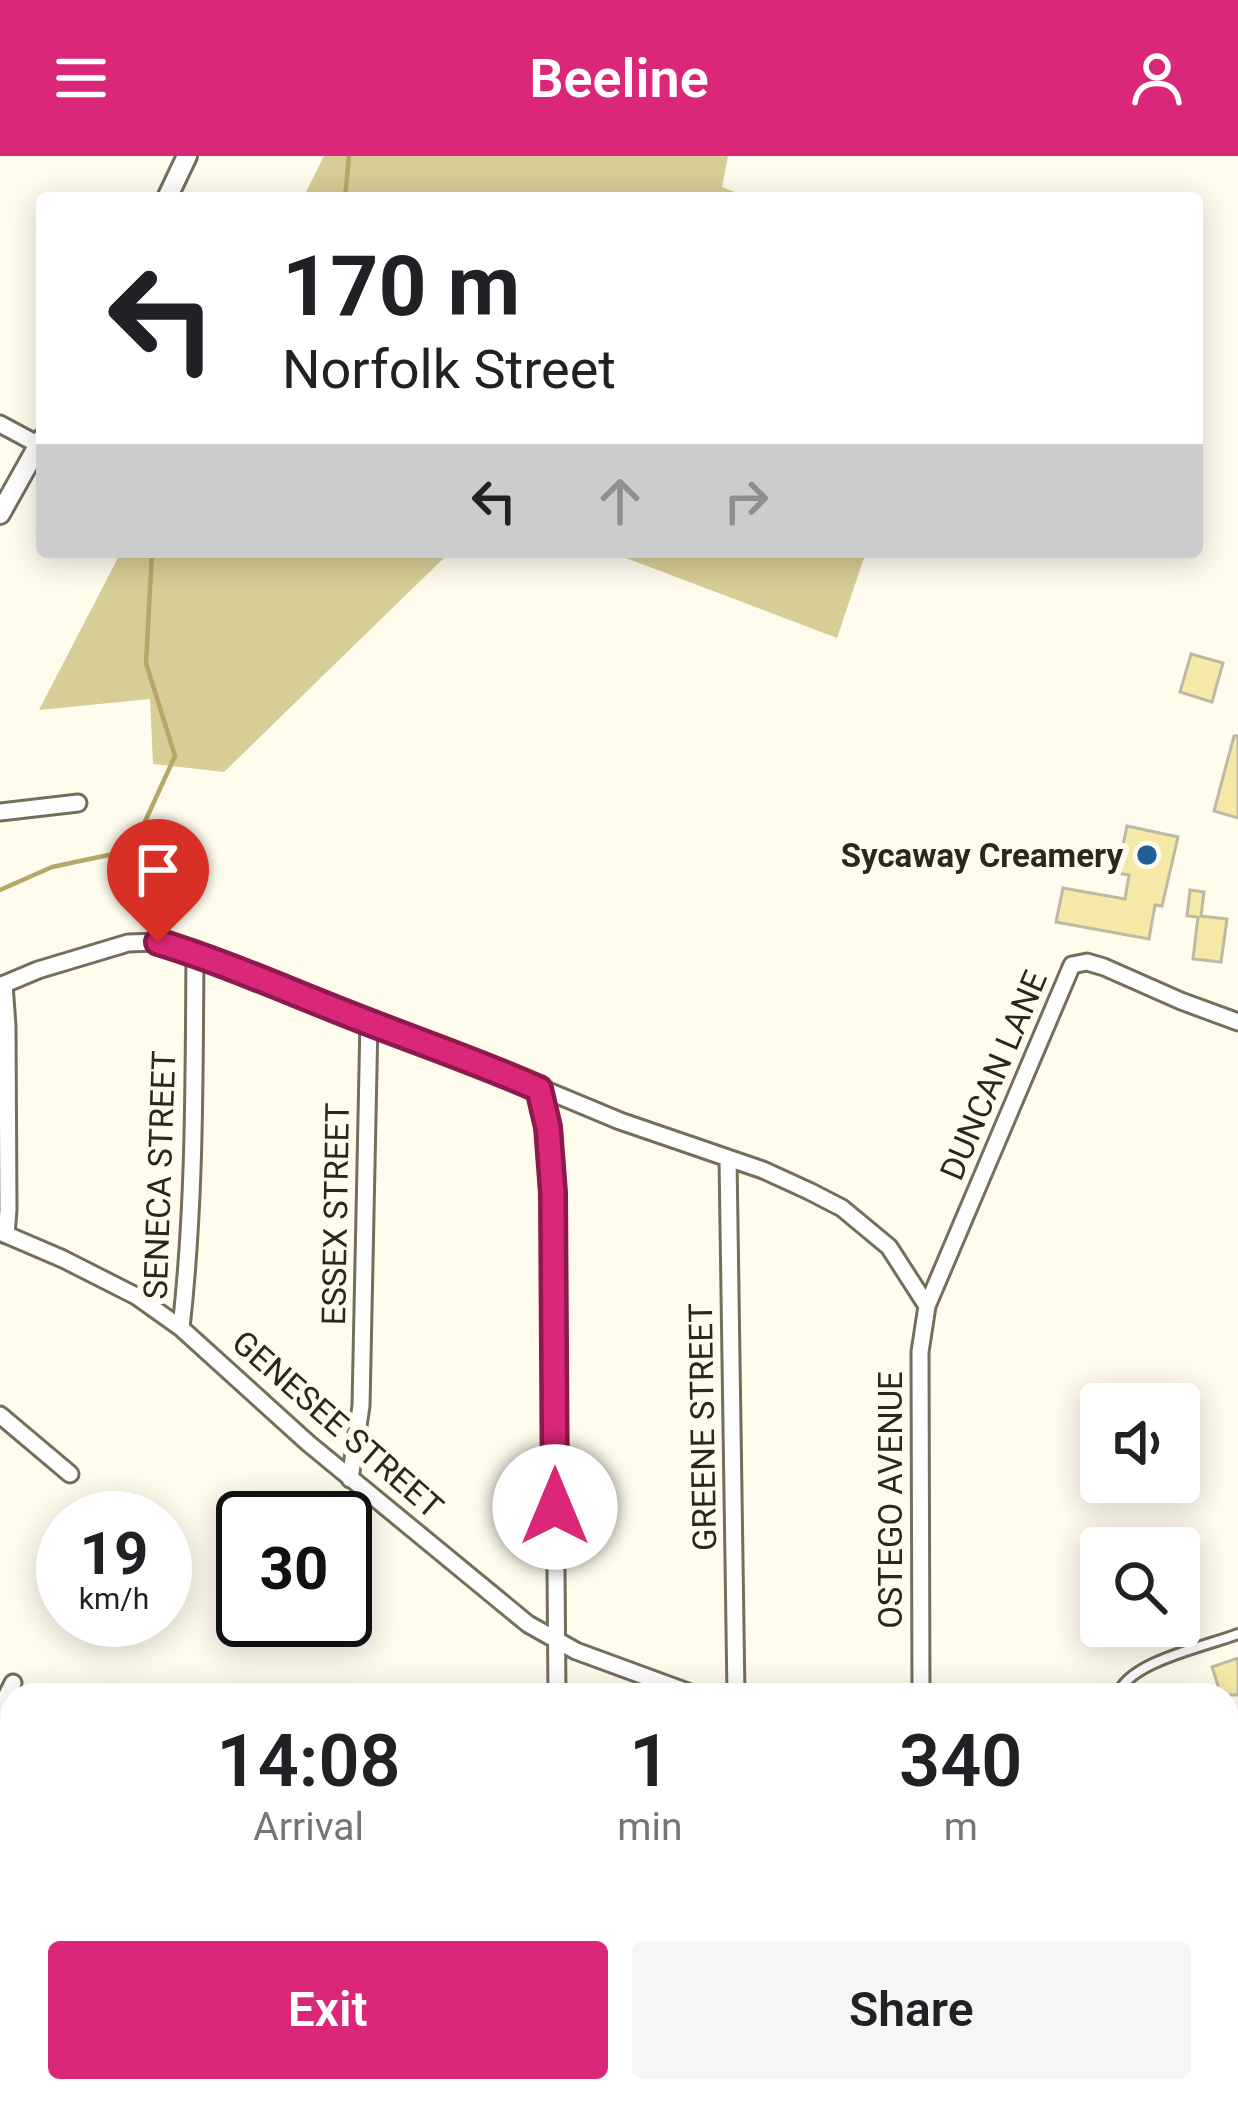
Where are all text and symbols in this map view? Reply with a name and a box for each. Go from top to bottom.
icon: menu [48,45,114,111]
icon: person [1124,45,1190,111]
text: Beeline [529,47,709,110]
text: 170 m [282,237,520,336]
icon: left [84,240,240,396]
text: Norfolk Street [282,338,616,401]
icon: left [461,468,527,534]
icon: ahead [587,468,653,534]
icon: right [713,468,779,534]
pin [107,819,209,942]
place label: Sycaway Creamery [841,836,1123,875]
icon: arrive [125,837,191,903]
marker: Sycaway Creamery [1134,842,1160,868]
street label: DUNCAN LANE [932,965,1055,1186]
street label: SENECA STREET [136,1050,183,1300]
street label: ESSEX STREET [314,1102,357,1326]
street label: GREENE STREET [681,1303,724,1551]
street label: GENESEE STREET [225,1322,451,1526]
street label: OSTEGO AVENUE [871,1371,910,1629]
map controls [1080,1383,1200,1647]
button: sound [1080,1383,1200,1503]
position arrow [492,1444,618,1570]
speed limit sign: 30 [216,1491,372,1647]
text: 19 [80,1518,148,1589]
button: search [1080,1527,1200,1647]
text: km/h [79,1581,149,1616]
text: 14:08 [217,1719,401,1804]
text: 1 [629,1719,670,1804]
text: 340 [899,1719,1022,1804]
text: Arrival [253,1804,364,1850]
text: min [617,1804,682,1850]
text: m [944,1804,978,1850]
button: Exit [48,1941,608,2079]
button: Share [632,1941,1191,2079]

